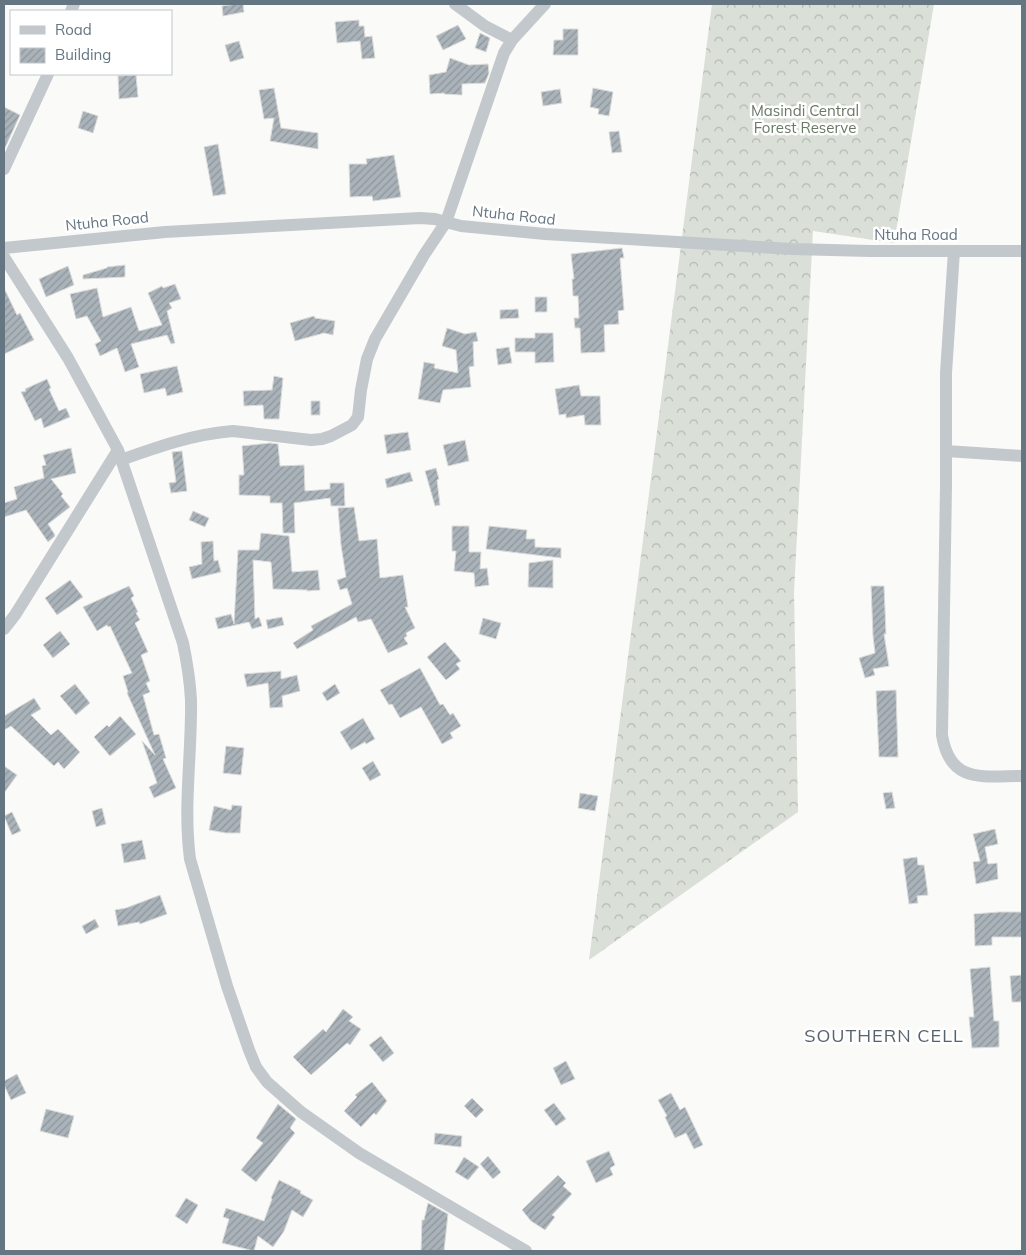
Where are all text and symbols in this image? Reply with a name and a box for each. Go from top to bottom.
legend [10,10,172,75]
text: Road [55,20,92,39]
text: Building [55,45,111,64]
park label: Masindi Central Forest Reserve [751,101,859,137]
street label: Ntuha Road [471,201,557,229]
street label: Ntuha Road [64,207,150,235]
street label: Ntuha Road [874,225,958,244]
district label: SOUTHERN CELL [804,1024,964,1047]

